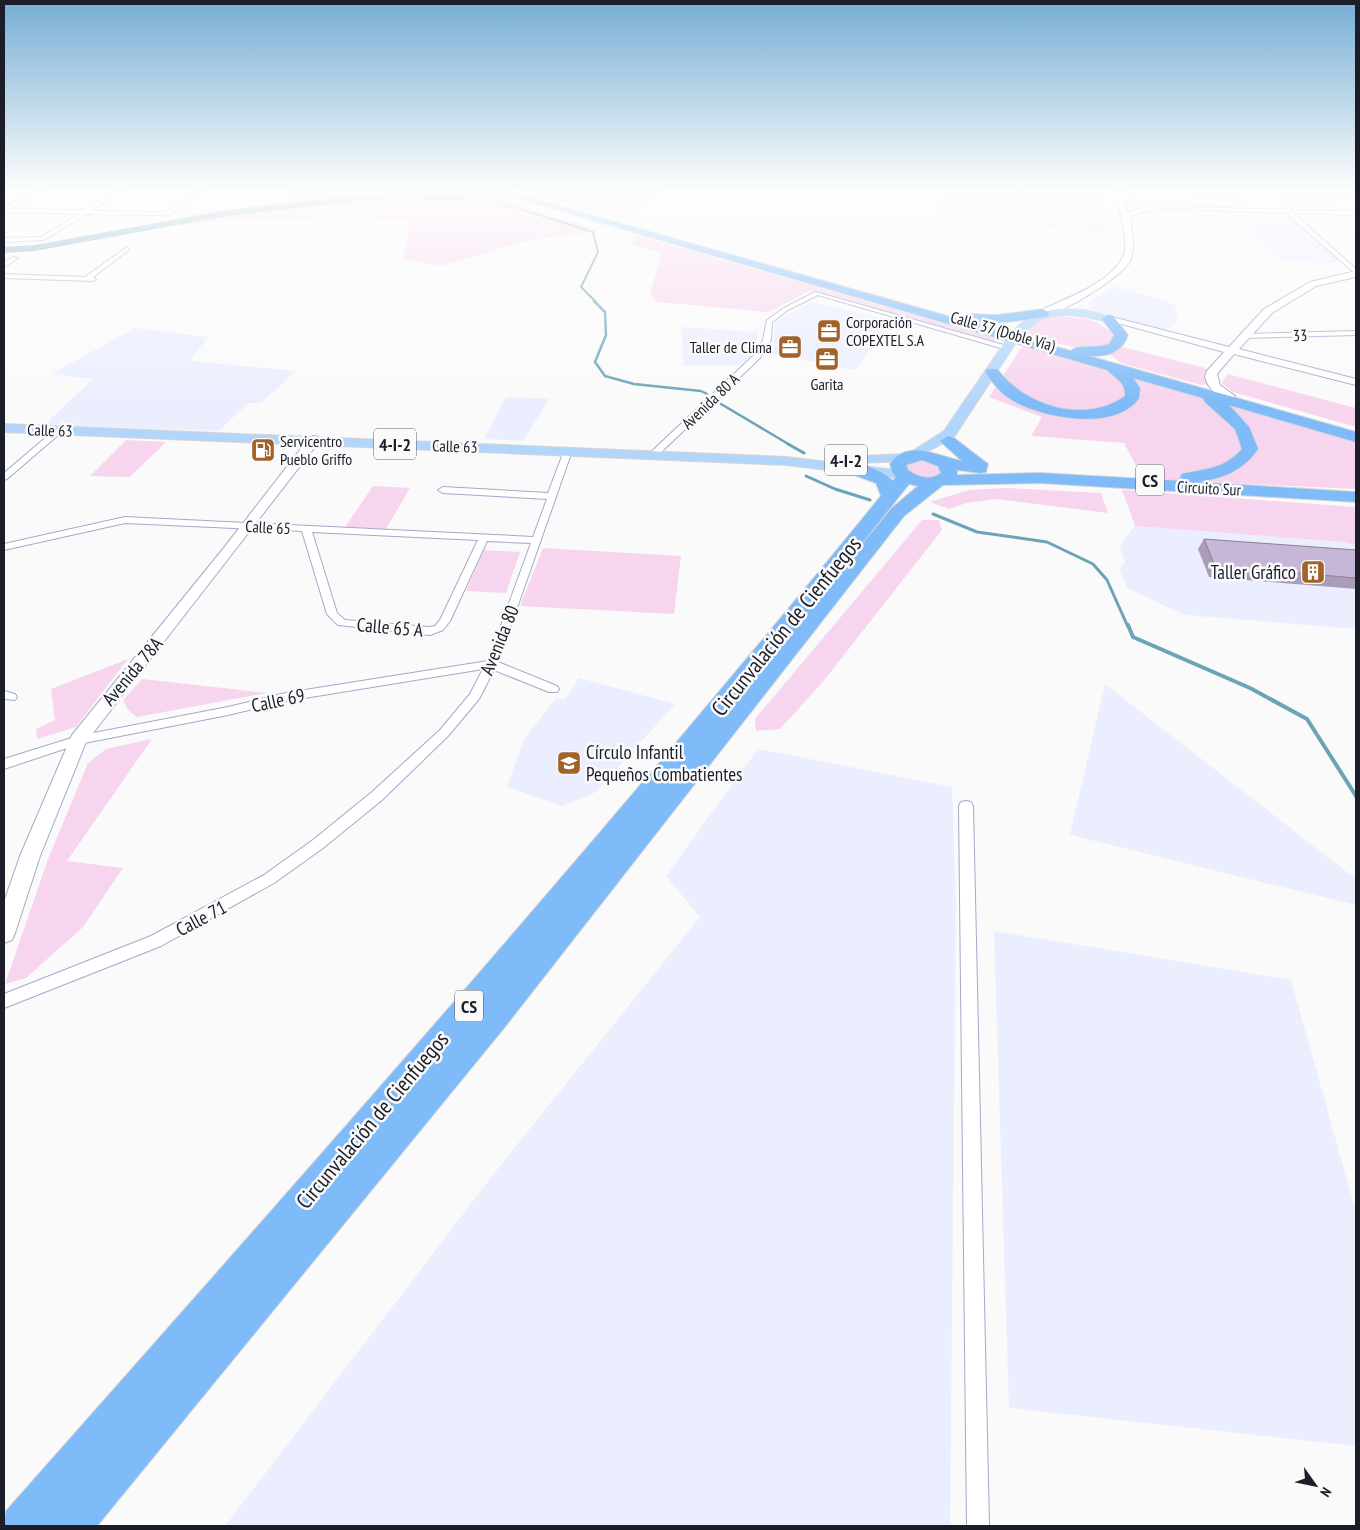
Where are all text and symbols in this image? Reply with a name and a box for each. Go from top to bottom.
street label: Calle 37 (Doble Vía) [948,307,1058,356]
place label: Corporación COPEXTEL S.A [846,312,925,350]
office icon: Corporación COPEXTEL S.A [816,318,842,344]
street label: 33 [1292,325,1308,345]
office icon: Taller de Clima [777,334,803,360]
place label: Taller de Clima [690,337,772,357]
office icon: Garita [814,346,840,372]
street label: Avenida 80 A [677,368,743,433]
place label: Garita [811,374,843,394]
street label: Calle 63 [27,419,73,441]
road number: 4-I-2 [374,428,416,459]
place label: Servicentro Pueblo Griffo [280,431,352,469]
street label: Calle 63 [432,435,478,457]
fuel station icon: Servicentro Pueblo Griffo [250,437,276,463]
road number: 4-I-2 [825,444,867,476]
road number: CS [1136,464,1164,496]
street label: Circuito Sur [1176,476,1242,500]
street label: Calle 65 [245,516,291,538]
street label: Circunvalación de Cienfuegos [705,531,867,721]
building icon: Taller Gráfico [1300,559,1326,585]
place label: Taller Gráfico [1210,560,1296,584]
street label: Avenida 80 [474,602,524,678]
street label: Calle 65 A [356,612,424,642]
street label: Avenida 78A [96,632,168,710]
street label: Calle 69 [249,683,307,717]
place label: Círculo Infantil Pequeños Combatientes [586,740,743,786]
school or university icon: Círculo Infantil Pequeños Combatientes [556,750,582,776]
street label: Calle 71 [172,895,230,941]
road number: CS [455,990,483,1021]
street label: Circunvalación de Cienfuegos [290,1026,454,1214]
north arrow [1290,1460,1340,1510]
text: N [1316,1484,1336,1500]

